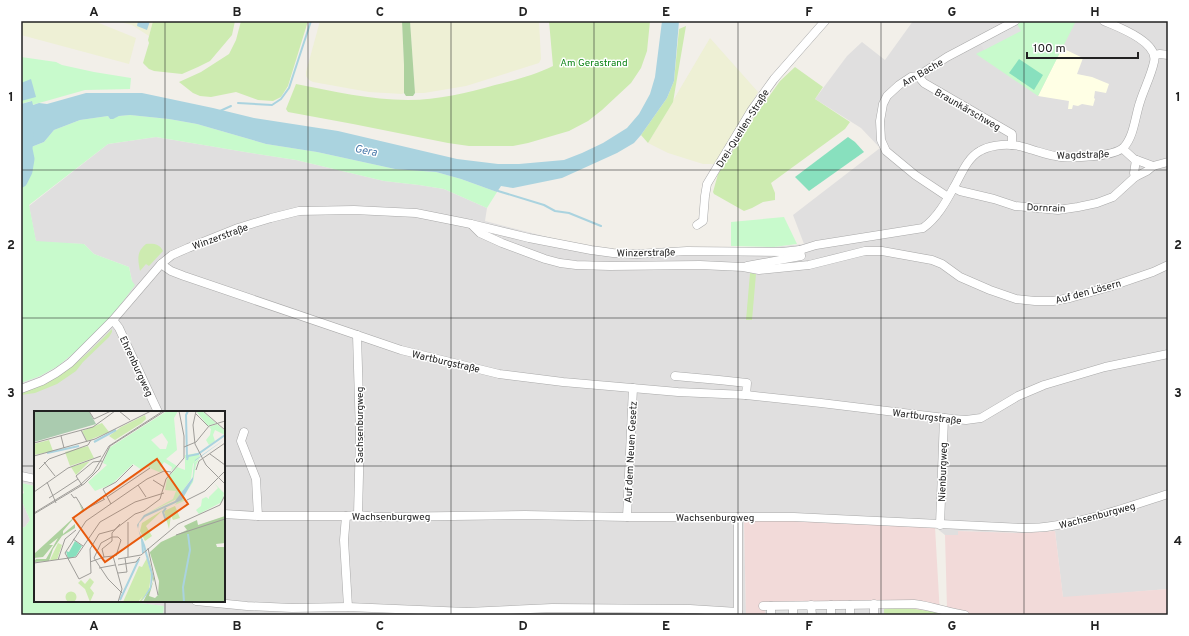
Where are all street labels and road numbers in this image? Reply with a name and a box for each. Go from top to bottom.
street label: Am Bache [900,56,946,90]
street label: Braunkärschweg [932,86,1003,135]
street label: Drei-Quellen-Straße [714,87,773,170]
street label: Wagdstraße [1057,148,1110,163]
street label: Dornrain [1026,201,1066,216]
street label: Winzerstraße [191,221,250,254]
street label: Winzerstraße [617,246,675,261]
street label: Auf den Lösern [1054,277,1123,307]
street label: Ehrenburgweg [116,334,155,399]
street label: Wartburgstraße [410,348,481,377]
street label: Sachsenburgweg [354,387,367,463]
street label: Auf dem Neuen Gesetz [622,401,641,503]
street label: Wartburgstraße [891,407,962,428]
street label: Nienburgweg [936,442,951,502]
street label: Wachsenburgweg [1058,500,1137,533]
street label: Wachsenburgweg [352,511,430,524]
street label: Wachsenburgweg [676,512,754,525]

